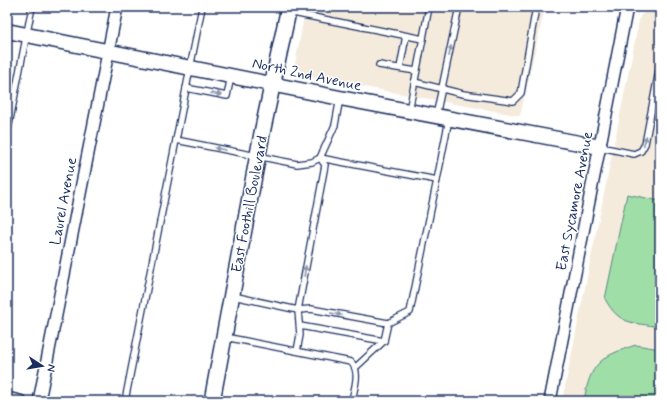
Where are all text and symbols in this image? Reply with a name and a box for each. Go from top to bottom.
one-way arrow [447,45,453,57]
street label: North 2nd Avenue [250,54,363,96]
one-way arrow [210,91,222,97]
street label: East Sycamore Avenue [552,130,598,273]
street label: East Foothill Boulevard [227,134,273,274]
one-way arrow [642,134,648,146]
one-way arrow [214,145,226,151]
street label: Laurel Avenue [46,156,82,247]
one-way arrow [303,265,309,278]
one-way arrow [330,311,342,317]
north arrow [22,346,62,386]
text: N [43,363,58,373]

